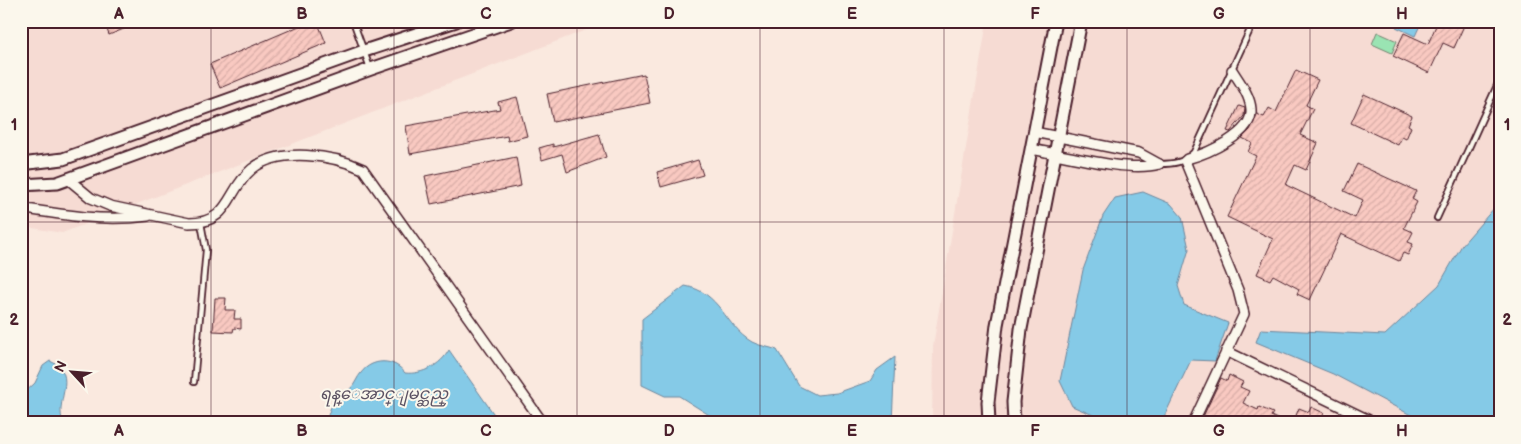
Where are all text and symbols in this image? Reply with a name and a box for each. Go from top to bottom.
text: A [113,5,124,24]
text: B [296,5,308,24]
text: C [480,5,492,24]
text: D [663,5,675,24]
text: E [847,5,857,24]
text: F [1030,5,1040,24]
text: G [1213,5,1225,24]
text: H [1396,5,1408,24]
text: 1 [11,116,17,135]
text: 1 [1504,116,1510,135]
text: 2 [9,311,19,330]
text: 2 [1502,311,1512,330]
north arrow [48,346,98,396]
text: N [51,358,71,375]
water label: ရန္ေအာင္ျမင္ဆည္ [320,385,449,407]
text: A [113,422,124,441]
text: B [296,422,308,441]
text: C [480,422,492,441]
text: D [663,422,675,441]
text: E [847,422,857,441]
text: F [1030,422,1040,441]
text: G [1213,422,1225,441]
text: H [1396,422,1408,441]

